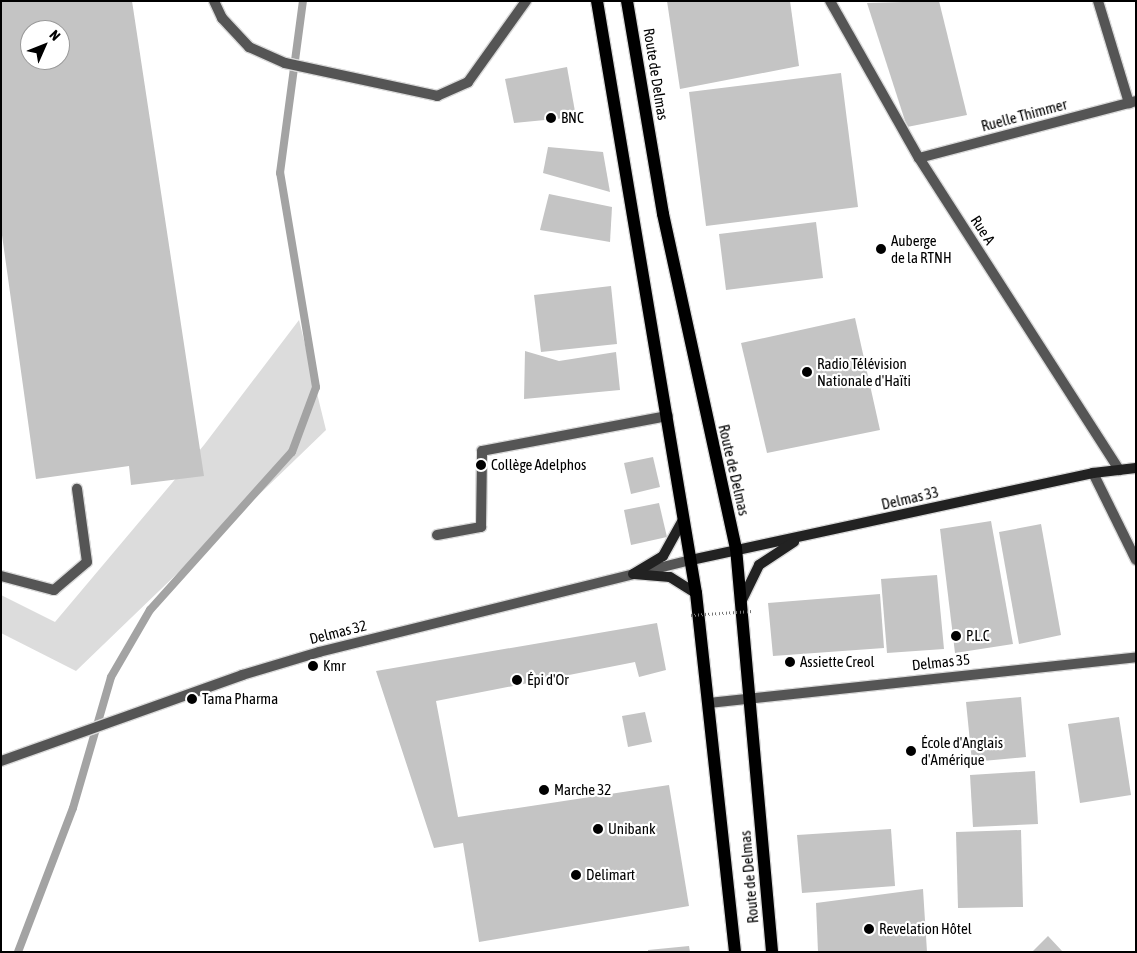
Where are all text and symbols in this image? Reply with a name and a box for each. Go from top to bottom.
north arrow [20,20,70,70]
text: N [46,27,64,44]
street label: Route de Delmas [640,27,672,121]
street label: Ruelle Thimmer [979,95,1069,135]
place label: BNC [561,109,584,127]
marker: BNC [545,112,557,124]
street label: Rue A [967,212,999,248]
place label: Auberge de la RTNH [891,231,952,266]
marker: Auberge de la RTNH [875,243,887,255]
place label: Radio Télévision Nationale d'Haïti [817,354,911,389]
marker: Radio Télévision Nationale d'Haïti [801,366,813,378]
street label: Route de Delmas [715,423,753,517]
place label: Collège Adelphos [491,456,586,474]
marker: Collège Adelphos [475,459,487,471]
street label: Delmas 33 [880,483,940,513]
street label: Delmas 32 [307,616,369,648]
place label: P.L.C [966,627,990,645]
marker: P.L.C [950,630,962,642]
street label: Delmas 35 [911,650,971,674]
place label: Assiette Creol [800,653,874,671]
marker: Assiette Creol [784,656,796,668]
place label: Kmr [323,657,346,675]
marker: Kmr [307,660,319,672]
place label: Épi d'Or [527,671,569,689]
marker: Épi d'Or [511,674,523,686]
place label: Tama Pharma [202,690,278,708]
marker: Tama Pharma [186,693,198,705]
place label: École d'Anglais d'Amérique [921,733,1003,768]
marker: École d'Anglais d'Amérique [905,745,917,757]
place label: Marche 32 [554,781,611,799]
marker: Marche 32 [538,784,550,796]
place label: Unibank [608,820,656,838]
marker: Unibank [592,823,604,835]
street label: Route de Delmas [736,830,762,924]
place label: Delimart [586,866,635,884]
marker: Delimart [570,869,582,881]
place label: Revelation Hôtel [879,920,972,938]
marker: Revelation Hôtel [863,923,875,935]

